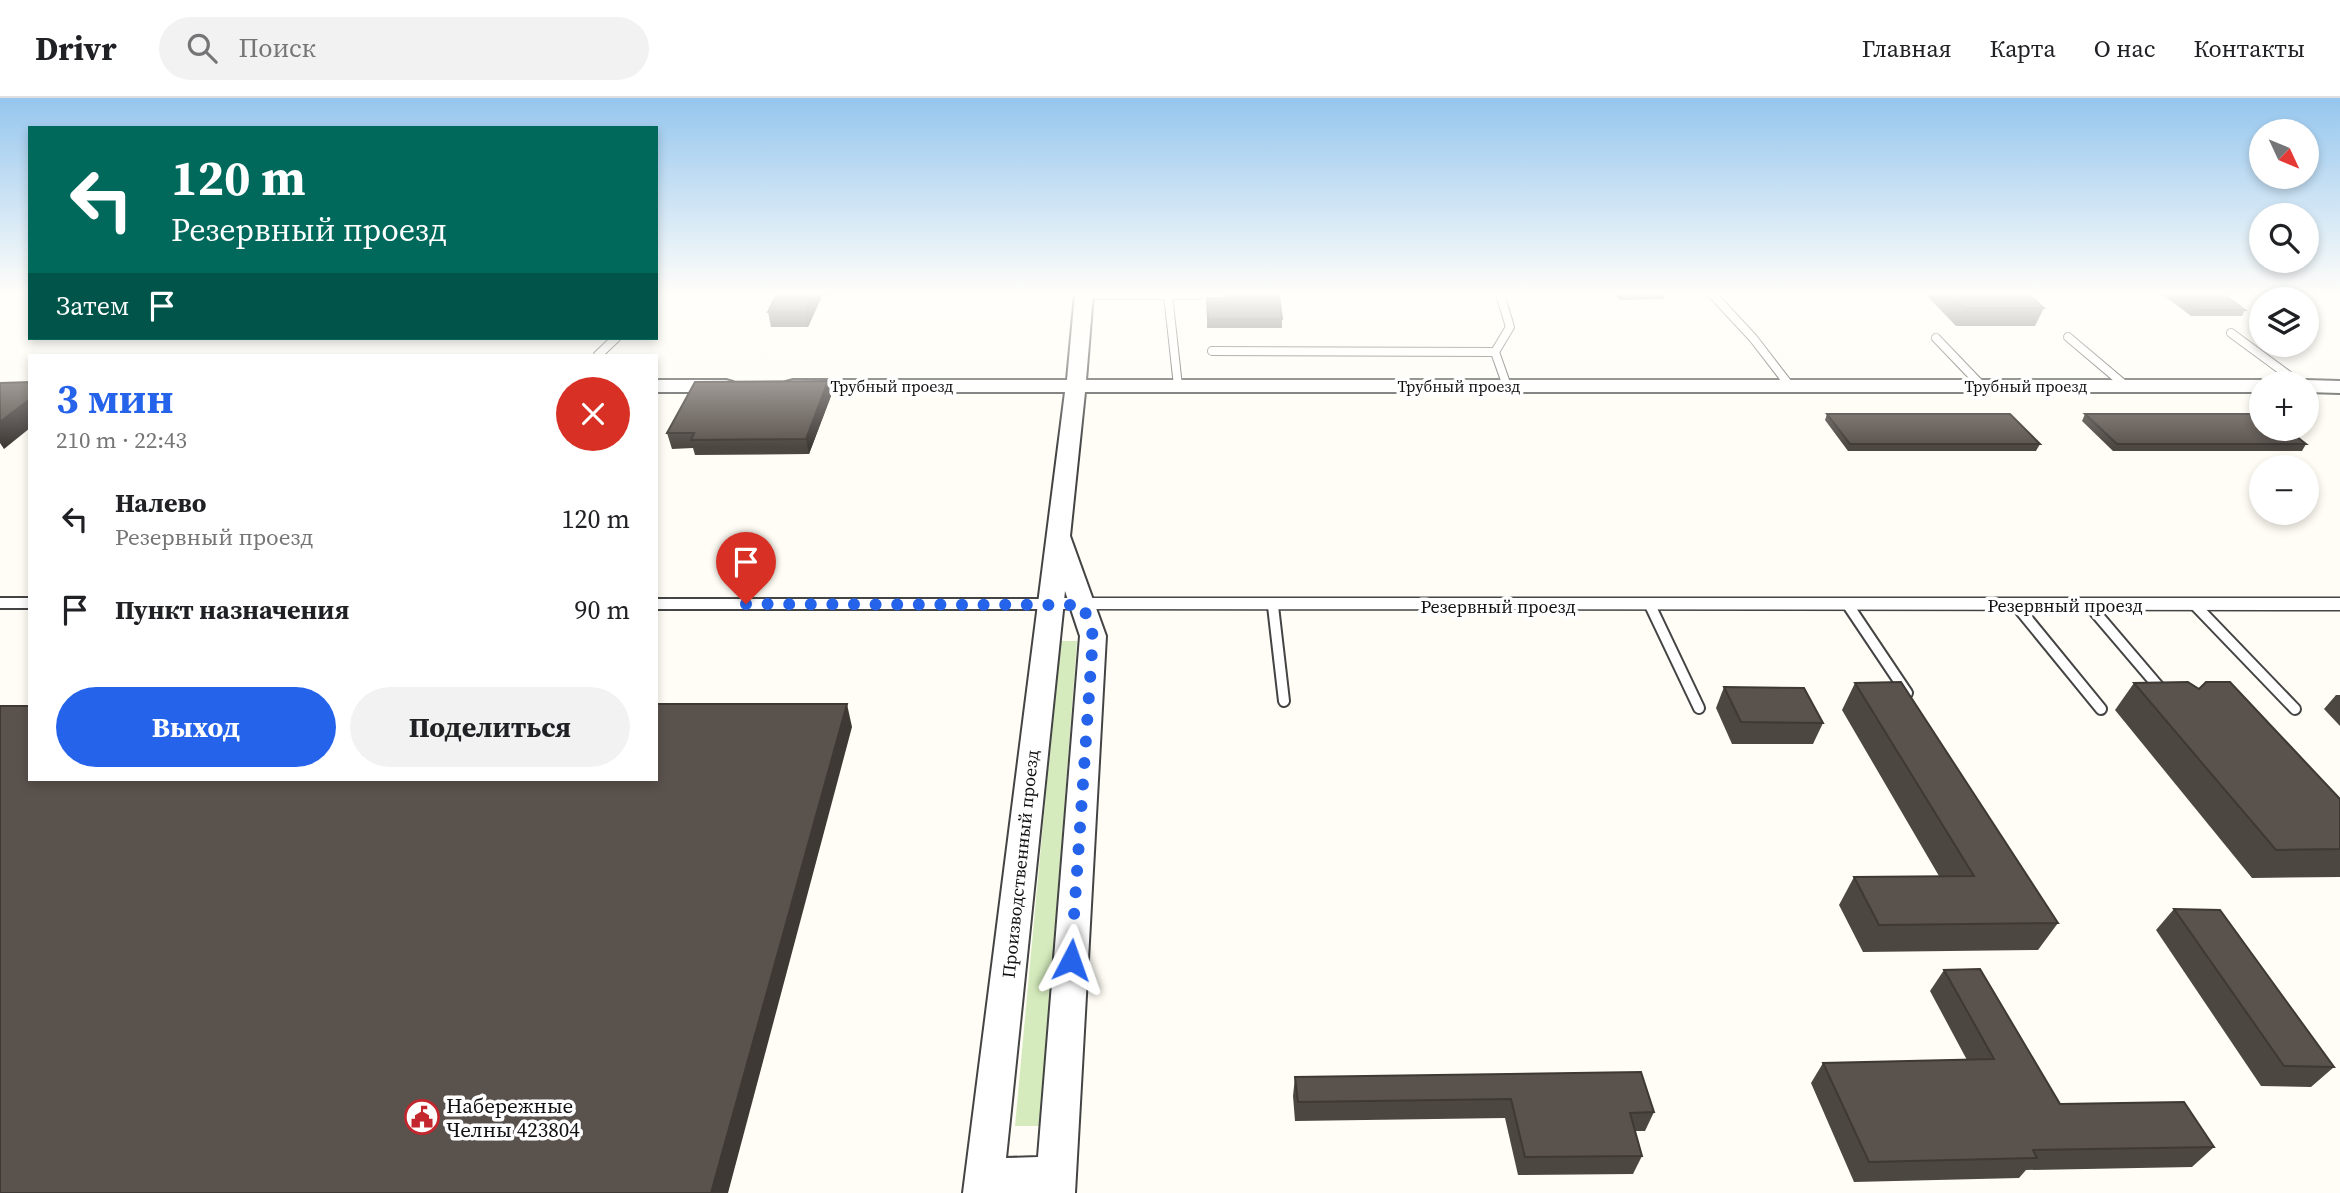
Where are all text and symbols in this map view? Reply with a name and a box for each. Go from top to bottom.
search box [159,17,649,80]
text: Drivr [35,26,117,71]
icon: search [183,29,221,67]
text: Поиск [239,30,316,66]
text: Главная [1862,32,1951,65]
text: Карта [1989,32,2056,65]
text: О нас [2094,32,2155,65]
text: Контакты [2193,32,2305,65]
north arrow [2249,119,2319,189]
map controls [2249,119,2319,525]
text: 120 m [171,144,306,211]
icon: left [56,154,147,245]
button: search [2249,203,2319,273]
text: Резервный проезд [171,208,447,252]
icon: arrive [143,287,181,325]
button: layers [2249,287,2319,357]
text: Затем [56,288,129,324]
text: 3 мин [56,369,173,427]
button: + [2249,371,2319,441]
street label: Трубный проезд [831,375,953,397]
street label: Трубный проезд [1398,375,1520,397]
street label: Трубный проезд [1965,375,2087,397]
button: close [556,377,630,451]
text: 210 m · 22:43 [56,424,187,456]
button: − [2249,455,2319,525]
text: Налево [115,485,206,521]
icon: left [56,500,94,538]
text: 120 m [562,501,630,537]
text: Резервный проезд [115,521,313,553]
pin [716,532,776,604]
icon: arrive [727,543,765,581]
icon: arrive [56,591,94,629]
text: Пункт назначения [115,592,349,628]
text: 90 m [575,592,630,628]
street label: Резервный проезд [1987,593,2143,618]
street label: Резервный проезд [1420,594,1576,619]
button: Выход [56,687,336,767]
button: Поделиться [350,687,630,767]
street label: Производственный проезд [996,749,1044,979]
position arrow [1034,923,1108,997]
place label: Набережные Челны 423804 [446,1091,580,1144]
public building icon: Набережные Челны 423804 [403,1098,441,1136]

